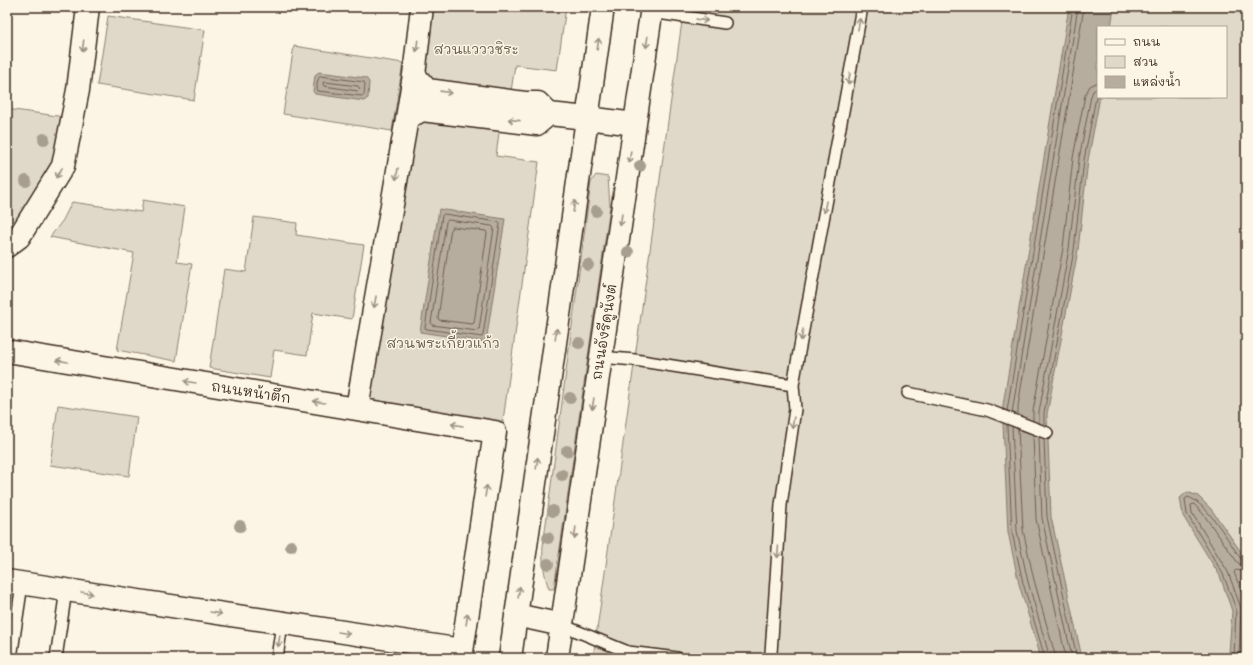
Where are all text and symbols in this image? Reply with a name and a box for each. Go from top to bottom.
one-way arrow [695,16,708,24]
one-way arrow [855,18,863,31]
legend [1097,26,1227,98]
text: ถนน [1133,33,1161,49]
one-way arrow [643,35,651,48]
one-way arrow [594,38,602,51]
one-way arrow [79,39,87,52]
one-way arrow [413,39,421,52]
park label: สวนแวววชิระ [434,39,518,58]
text: สวน [1133,53,1158,69]
text: แหล่งน้ำ [1133,71,1181,89]
one-way arrow [844,72,852,85]
one-way arrow [439,88,452,96]
one-way arrow [508,117,521,124]
one-way arrow [626,150,634,163]
one-way arrow [54,167,62,179]
one-way arrow [393,167,401,180]
one-way arrow [570,199,578,212]
one-way arrow [821,200,829,213]
one-way arrow [617,213,625,226]
street label: ถนนอังรีดูนังต์ [587,283,621,381]
one-way arrow [371,295,379,308]
one-way arrow [552,328,560,341]
one-way arrow [798,328,806,341]
park label: สวนพระเกี้ยวแก้ว [386,330,500,352]
one-way arrow [56,356,69,364]
street label: ถนนหน้าตึก [210,376,292,407]
one-way arrow [184,378,197,386]
one-way arrow [589,397,597,410]
one-way arrow [313,398,326,406]
one-way arrow [789,416,797,429]
one-way arrow [451,421,464,429]
one-way arrow [533,457,541,470]
one-way arrow [482,485,490,498]
one-way arrow [571,526,579,539]
one-way arrow [775,545,782,558]
one-way arrow [515,586,523,599]
one-way arrow [80,589,93,597]
one-way arrow [209,609,222,617]
one-way arrow [463,613,471,626]
one-way arrow [337,629,350,637]
one-way arrow [275,634,283,647]

